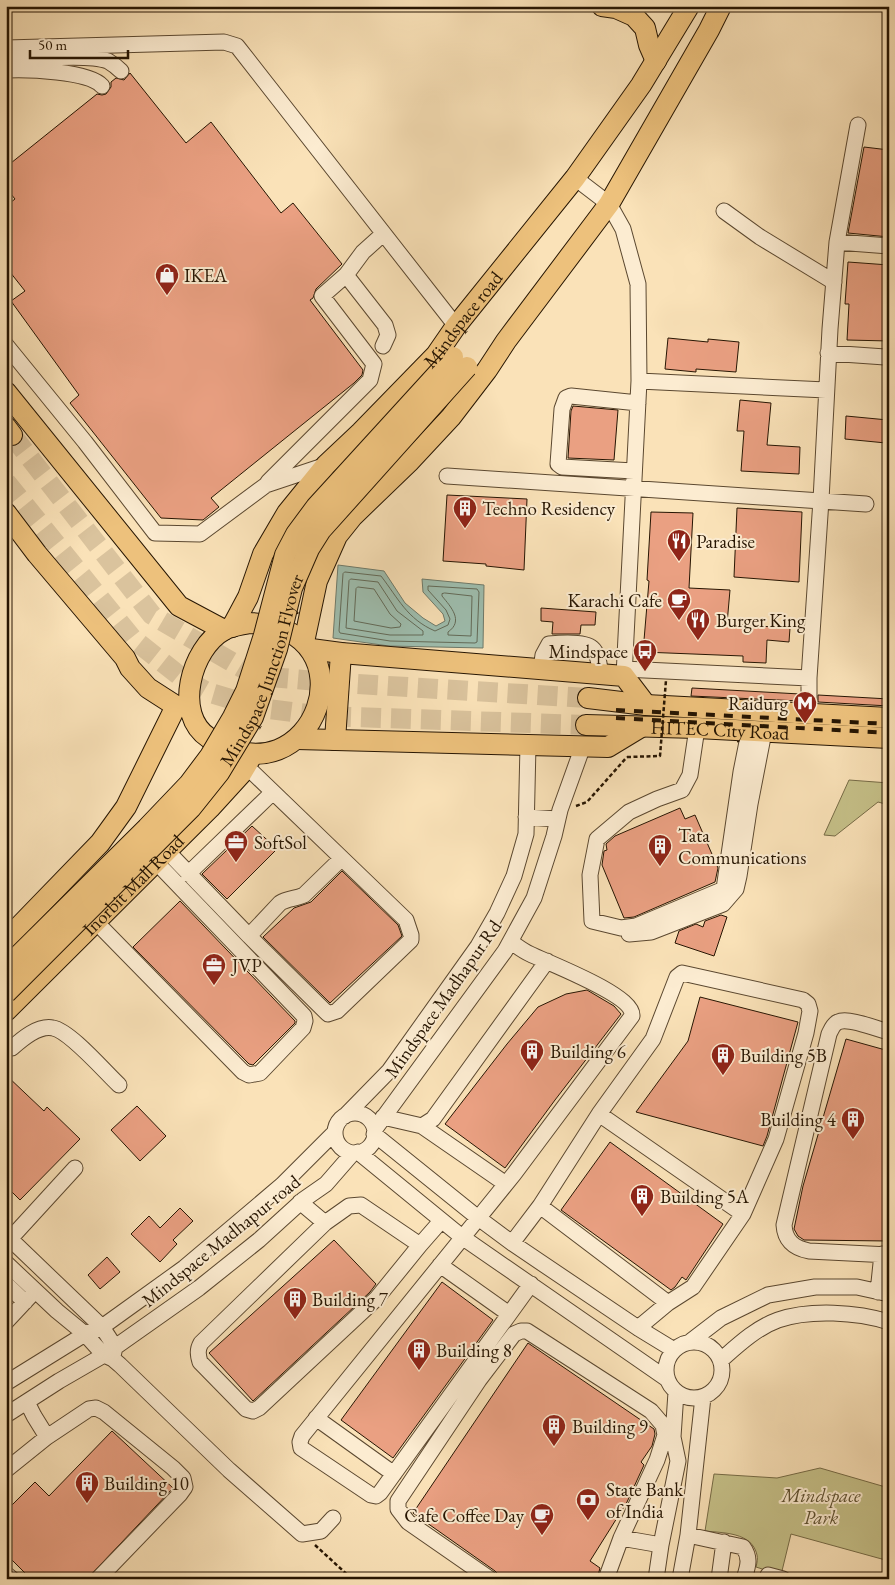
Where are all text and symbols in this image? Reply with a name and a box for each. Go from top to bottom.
scale bar [30,28,128,60]
text: 50 m [38,35,67,54]
shop icon: IKEA [154,262,180,296]
place label: IKEA [184,263,228,288]
street label: Mindspace road [418,265,508,373]
building icon: Techno Residency [452,495,478,529]
place label: Techno Residency [482,496,616,521]
restaurant icon: Paradise [666,528,692,562]
place label: Paradise [696,529,755,554]
street label: Mindspace Junction Flyover [214,569,309,771]
cafe icon: Karachi Cafe [666,587,692,621]
place label: Karachi Cafe [568,588,662,613]
restaurant icon: Burger King [685,607,711,641]
place label: Burger King [716,608,806,633]
bus stop icon: Mindspace [632,638,658,672]
place label: Mindspace [549,639,628,664]
metro station icon: Raidurg [792,690,818,724]
place label: Raidurg [728,691,789,716]
street label: HITEC City Road [650,714,790,745]
place label: Tata Communications [678,823,806,870]
street label: Inorbit Mall Road [77,828,189,941]
office icon: SoftSol [223,829,249,863]
place label: SoftSol [254,830,307,855]
building icon: Tata Communications [647,833,673,867]
street label: Mindspace Madhapur Rd [379,915,507,1083]
office icon: JVP [201,952,227,986]
place label: JVP [230,953,262,978]
building icon: Building 6 [519,1038,545,1072]
place label: Building 6 [550,1039,626,1064]
building icon: Building 5B [710,1042,736,1076]
place label: Building 5B [740,1043,827,1068]
building icon: Building 4 [840,1106,866,1140]
place label: Building 4 [760,1107,837,1132]
street label: Mindspace Madhapur road [137,1169,306,1313]
building icon: Building 5A [629,1183,655,1217]
place label: Building 5A [660,1184,750,1209]
building icon: Building 7 [282,1286,308,1320]
place label: Building 7 [312,1287,389,1312]
building icon: Building 8 [406,1337,432,1371]
place label: Building 8 [436,1338,512,1363]
building icon: Building 9 [541,1413,567,1447]
place label: Building 9 [572,1414,648,1439]
building icon: Building 10 [74,1470,100,1504]
place label: Building 10 [104,1471,189,1496]
place label: State Bank of India [606,1477,684,1524]
park label: Mindspace Park [780,1483,861,1530]
bank icon: State Bank of India [575,1487,601,1521]
cafe icon: Cafe Coffee Day [529,1502,555,1536]
place label: Cafe Coffee Day [404,1503,525,1528]

